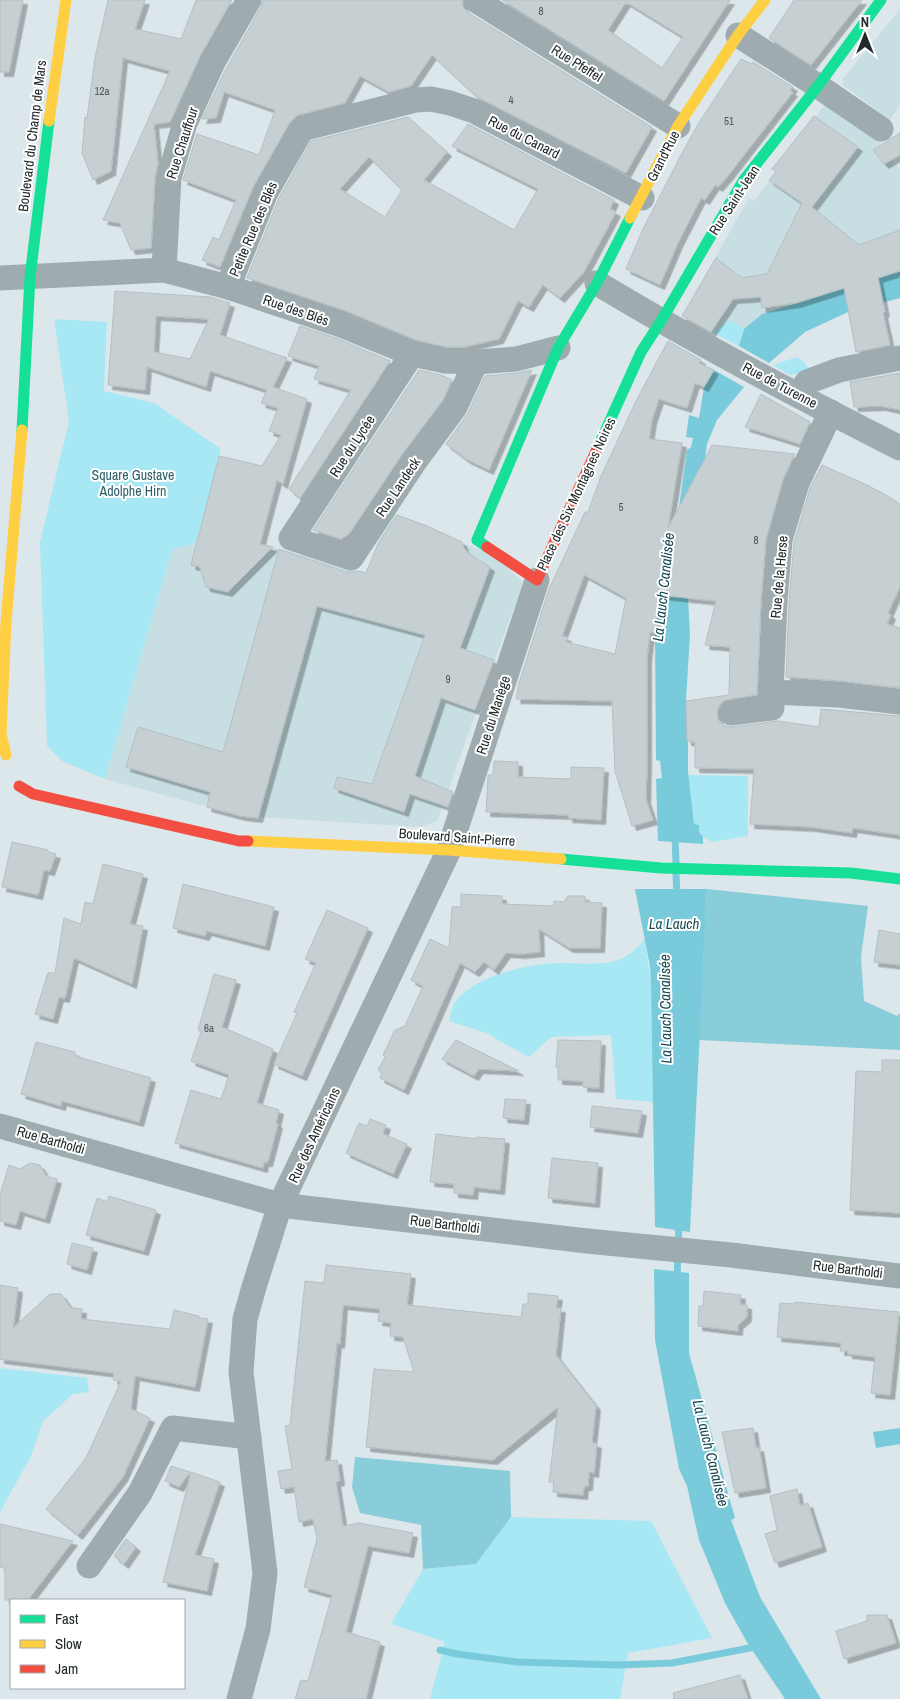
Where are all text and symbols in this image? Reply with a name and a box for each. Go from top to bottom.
house number: 8 [538,4,544,18]
north arrow [840,10,890,60]
text: N [861,13,869,31]
street label: Rue Pfeffel [548,40,606,86]
street label: Boulevard du Champ de Mars [14,59,50,213]
house number: 12a [94,84,110,98]
house number: 4 [508,93,514,107]
street label: Rue Chauffour [162,105,202,181]
street label: Rue du Canard [485,111,563,163]
house number: 51 [724,114,734,128]
street label: Grand'Rue [642,127,684,185]
street label: Rue Saint-Jean [705,162,763,238]
street label: Petite Rue des Blés [225,179,281,279]
street label: Rue des Blés [261,290,331,330]
street label: Rue de Turenne [740,358,820,412]
street label: Rue du Lycée [325,412,379,480]
street label: Place des Six Montagnes Noires [533,414,620,574]
street label: Rue Landeck [372,454,425,520]
park label: Square Gustave Adolphe Hirn [92,466,174,500]
house number: 5 [618,500,624,514]
water label: La Lauch Canalisée [647,531,679,643]
house number: 8 [753,533,759,547]
street label: Rue de la Herse [766,535,792,619]
house number: 9 [445,672,451,686]
street label: Rue du Manège [472,673,514,757]
street label: Boulevard Saint-Pierre [398,824,516,850]
water label: La Lauch [649,913,699,934]
water label: La Lauch Canalisée [654,954,676,1064]
house number: 6a [204,1021,214,1035]
street label: Rue des Américains [284,1084,344,1186]
street label: Rue Bartholdi [15,1122,87,1158]
street label: Rue Bartholdi [409,1211,481,1237]
street label: Rue Bartholdi [812,1256,884,1282]
water label: La Lauch Canalisée [688,1397,734,1509]
legend [10,1599,185,1689]
text: Fast [55,1608,79,1629]
text: Slow [55,1633,82,1654]
text: Jam [55,1658,78,1679]

